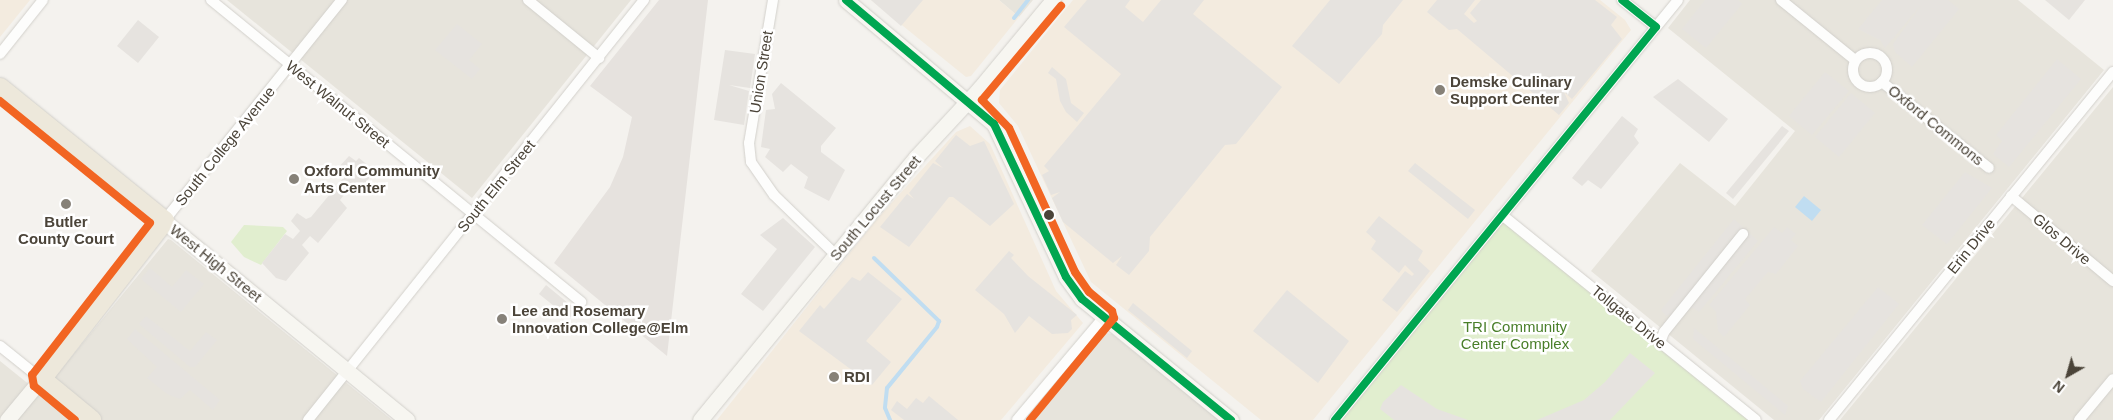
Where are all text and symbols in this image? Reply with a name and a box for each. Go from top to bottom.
street label: Union Street [746,29,776,115]
street label: West Walnut Street [282,57,394,151]
place label: Demske Culinary Support Center [1450,72,1572,107]
street label: Oxford Commons [1885,81,1987,169]
street label: South College Avenue [171,82,279,210]
marker: Demske Culinary Support Center [1434,84,1446,96]
street label: South Elm Street [453,136,539,236]
street label: South Locust Street [826,152,924,264]
place label: Oxford Community Arts Center [304,161,440,196]
marker: Oxford Community Arts Center [288,173,300,185]
marker: Butler County Court [60,198,72,210]
unlabelled marker [1044,210,1054,220]
street label: Glos Drive [2029,210,2095,268]
place label: Butler County Court [18,212,114,247]
street label: Erin Drive [1943,215,1999,277]
street label: West High Street [166,220,266,306]
street label: Tollgate Drive [1588,281,1670,353]
place label: Lee and Rosemary Innovation College@Elm [512,301,688,336]
marker: Lee and Rosemary Innovation College@Elm [496,313,508,325]
park label: TRI Community Center Complex [1461,317,1569,352]
north arrow [2043,350,2093,400]
place label: RDI [844,368,870,386]
marker: RDI [828,371,840,383]
text: N [2050,377,2068,396]

